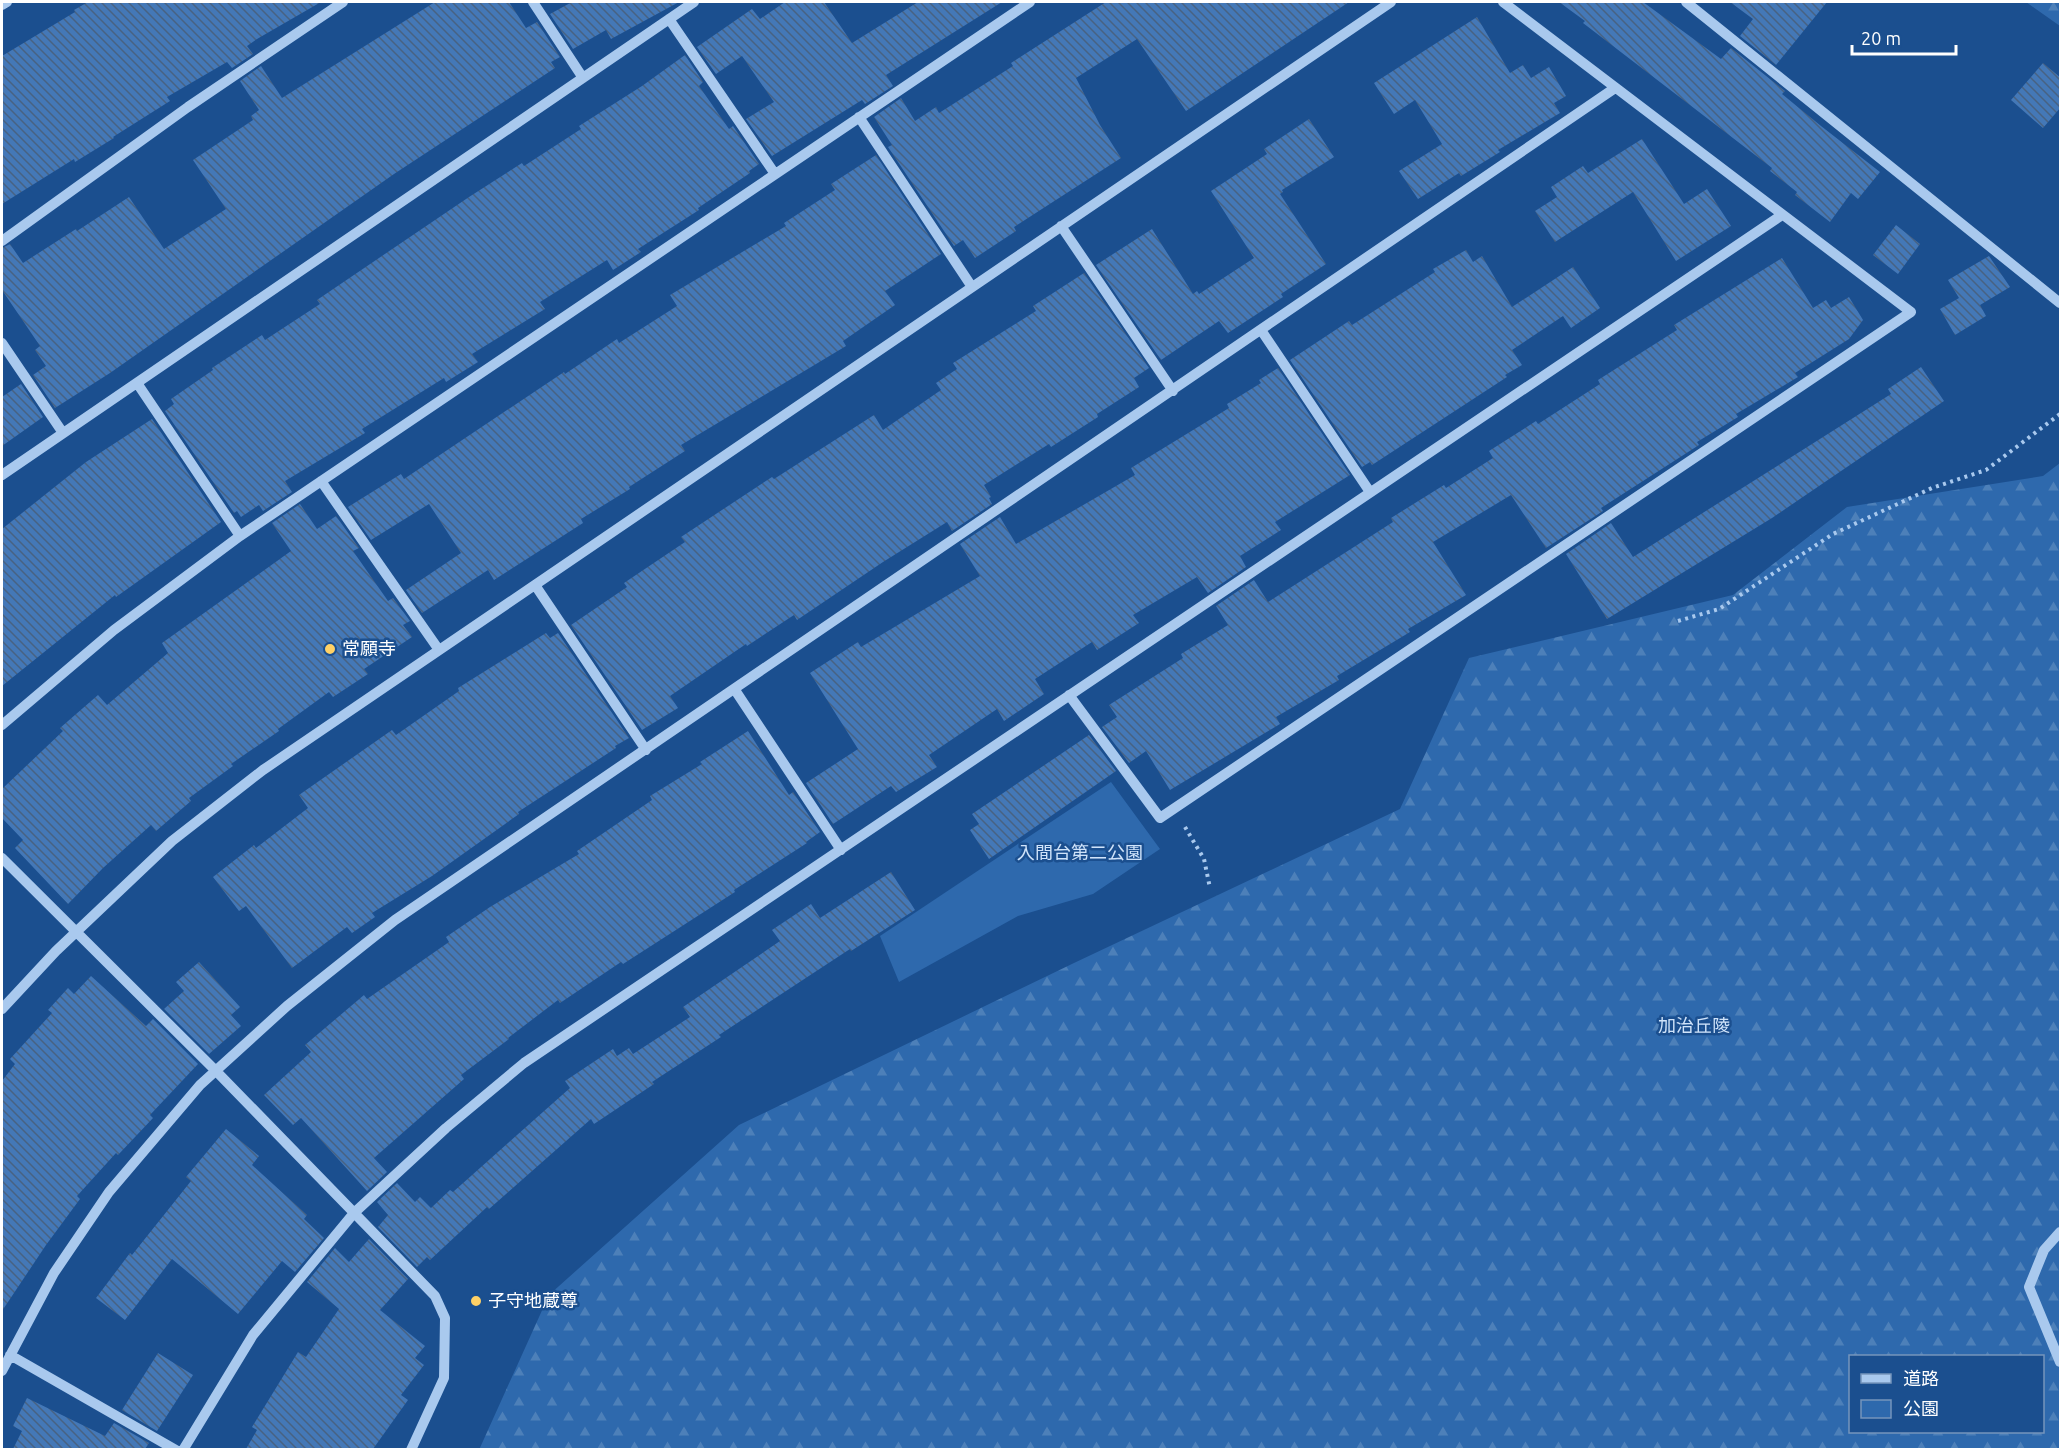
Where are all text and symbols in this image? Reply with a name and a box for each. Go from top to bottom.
scale bar [1852,18,1956,56]
text: 20 m [1861,28,1901,48]
place label: 常願寺 [342,638,396,658]
marker: 常願寺 [323,642,337,656]
park label: 入間台第二公園 [1017,842,1143,862]
park label: 加治丘陵 [1658,1015,1730,1035]
place label: 子守地蔵尊 [488,1290,578,1310]
marker: 子守地蔵尊 [469,1294,483,1308]
legend [1849,1355,2044,1433]
text: 道路 [1903,1368,1939,1388]
text: 公園 [1903,1398,1939,1418]

